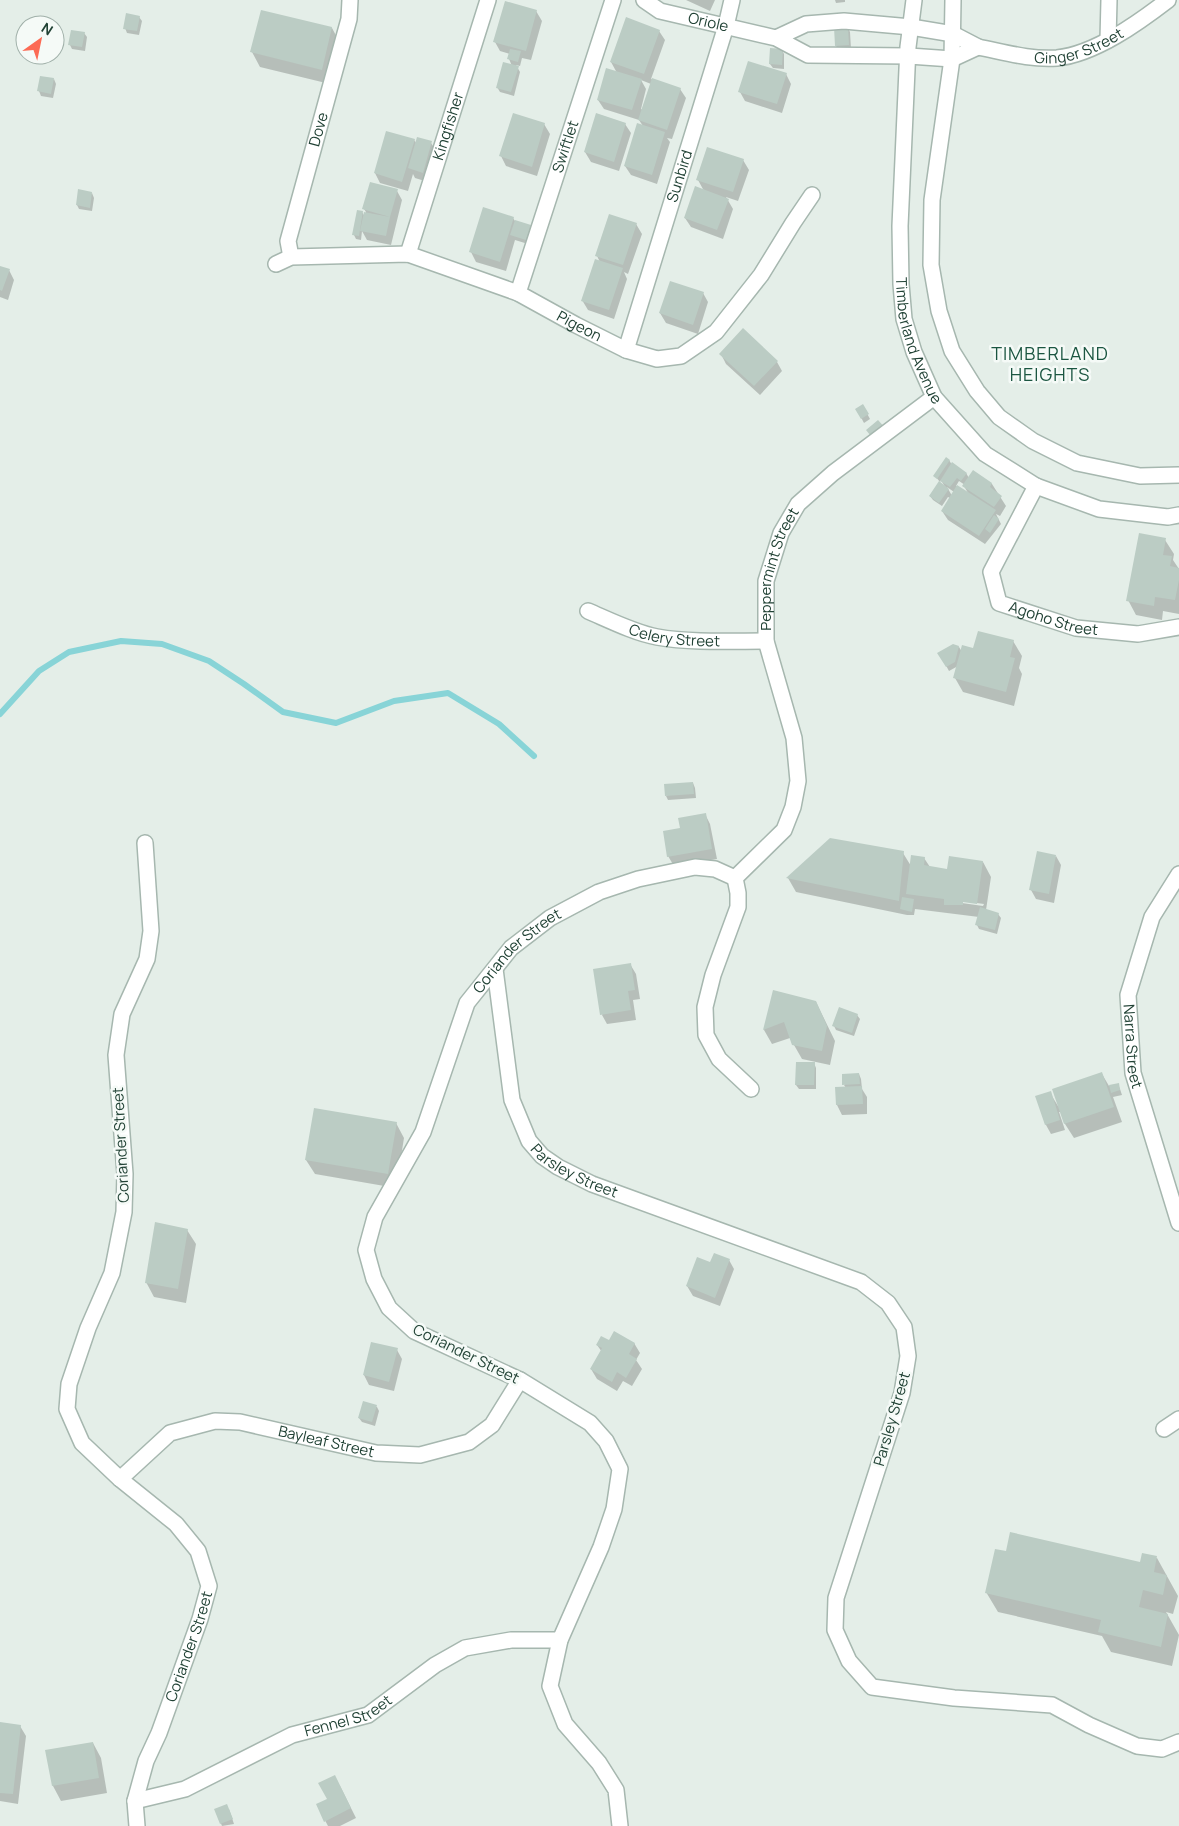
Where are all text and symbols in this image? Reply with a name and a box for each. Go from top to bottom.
street label: Oriole [686,7,731,37]
north arrow [15,15,65,65]
text: N [38,18,57,39]
street label: Ginger Street [1034,23,1127,68]
street label: Kingfisher [427,89,469,163]
street label: Dove [303,110,333,149]
street label: Swiftlet [547,117,583,175]
street label: Sunbird [661,147,697,205]
street label: Timberland Avenue [891,277,947,409]
street label: Pigeon [553,305,606,346]
district label: TIMBERLAND HEIGHTS [991,341,1109,386]
street label: Peppermint Street [755,504,804,631]
street label: Agoho Street [1006,596,1099,640]
street label: Celery Street [626,618,720,651]
street label: Coriander Street [468,903,565,998]
street label: Narra Street [1119,1004,1148,1091]
street label: Coriander Street [107,1087,134,1203]
street label: Parsley Street [526,1139,621,1203]
street label: Coriander Street [410,1319,523,1388]
street label: Parsley Street [868,1369,915,1468]
street label: Bayleaf Street [276,1420,376,1462]
street label: Coriander Street [160,1589,217,1705]
street label: Fennel Street [302,1690,396,1741]

